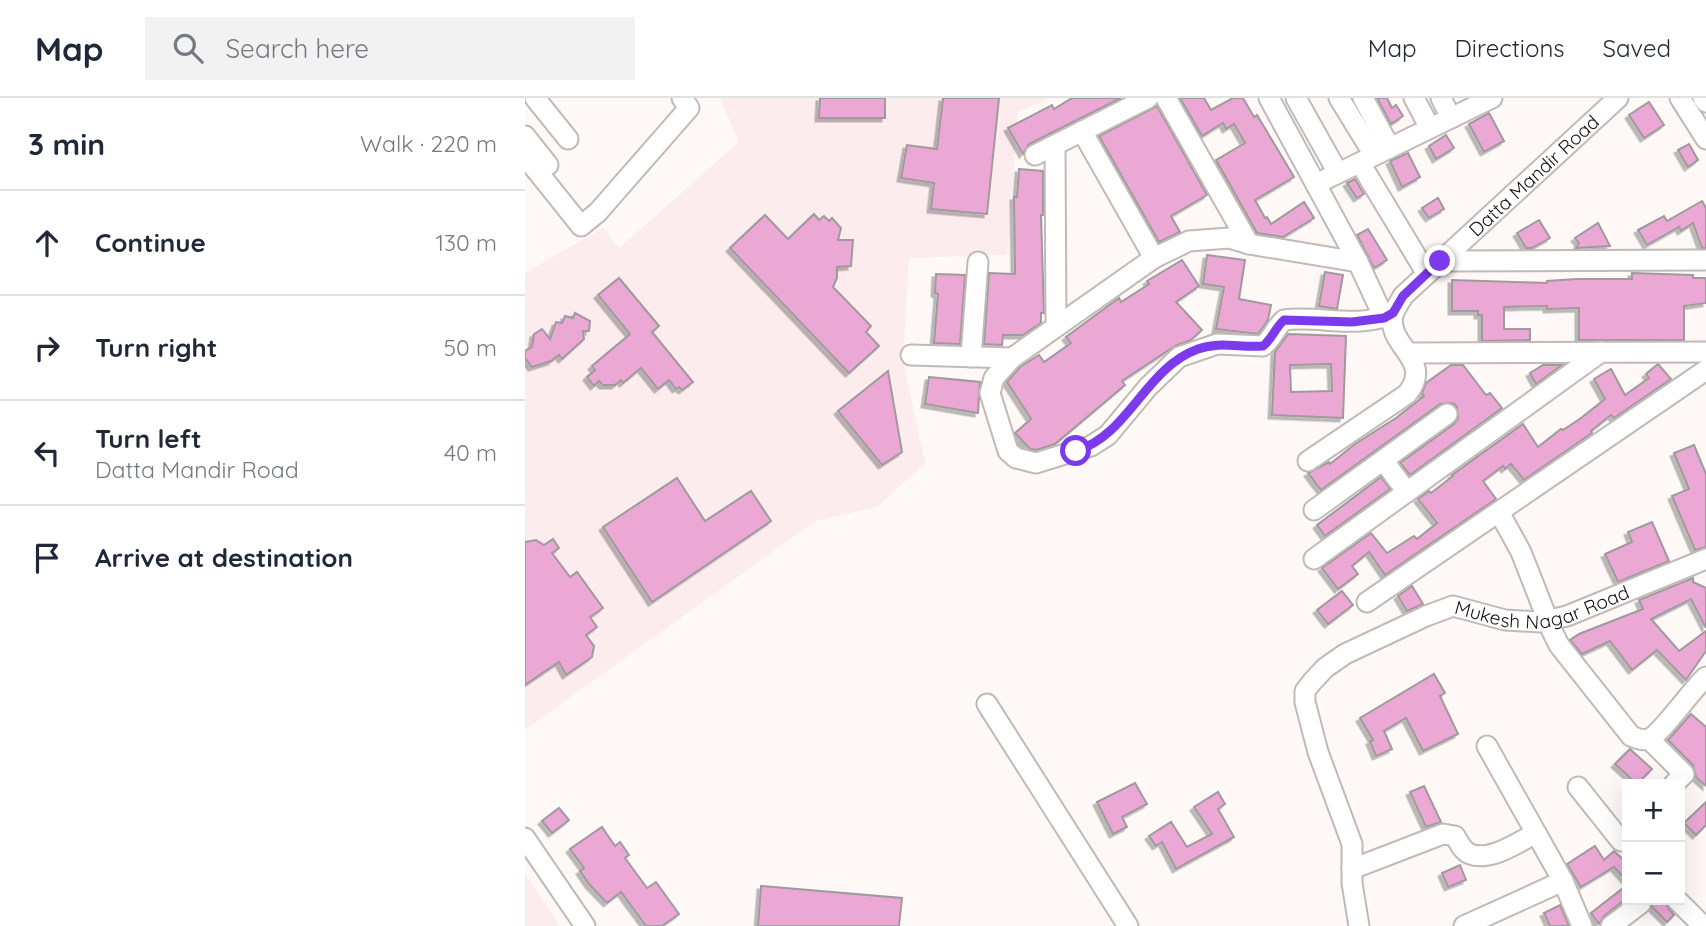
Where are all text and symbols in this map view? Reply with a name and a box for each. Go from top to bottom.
search box [145,17,635,80]
text: Map [35,28,103,69]
icon: search [169,29,207,67]
text: Search here [225,32,369,65]
text: Map [1368,33,1417,63]
text: Directions [1455,33,1565,63]
text: Saved [1603,33,1671,63]
street label: Datta Mandir Road [1464,110,1604,241]
text: 3 min [28,125,105,163]
text: Walk · 220 m [360,129,497,158]
icon: ahead [28,224,66,262]
text: Continue [95,226,206,259]
text: 130 m [435,228,497,257]
route end [1424,245,1455,276]
icon: right [28,329,66,367]
text: Turn right [95,331,217,364]
text: 50 m [444,333,497,362]
text: Turn left [95,422,202,455]
icon: left [28,434,66,472]
route start [1060,435,1091,466]
text: 40 m [444,438,497,467]
text: Datta Mandir Road [95,455,299,484]
icon: arrive [28,539,66,577]
text: Arrive at destination [95,541,353,574]
street label: Mukesh Nagar Road [1452,580,1633,634]
map controls [1622,779,1685,905]
button: + [1622,779,1685,842]
button: − [1622,842,1685,905]

